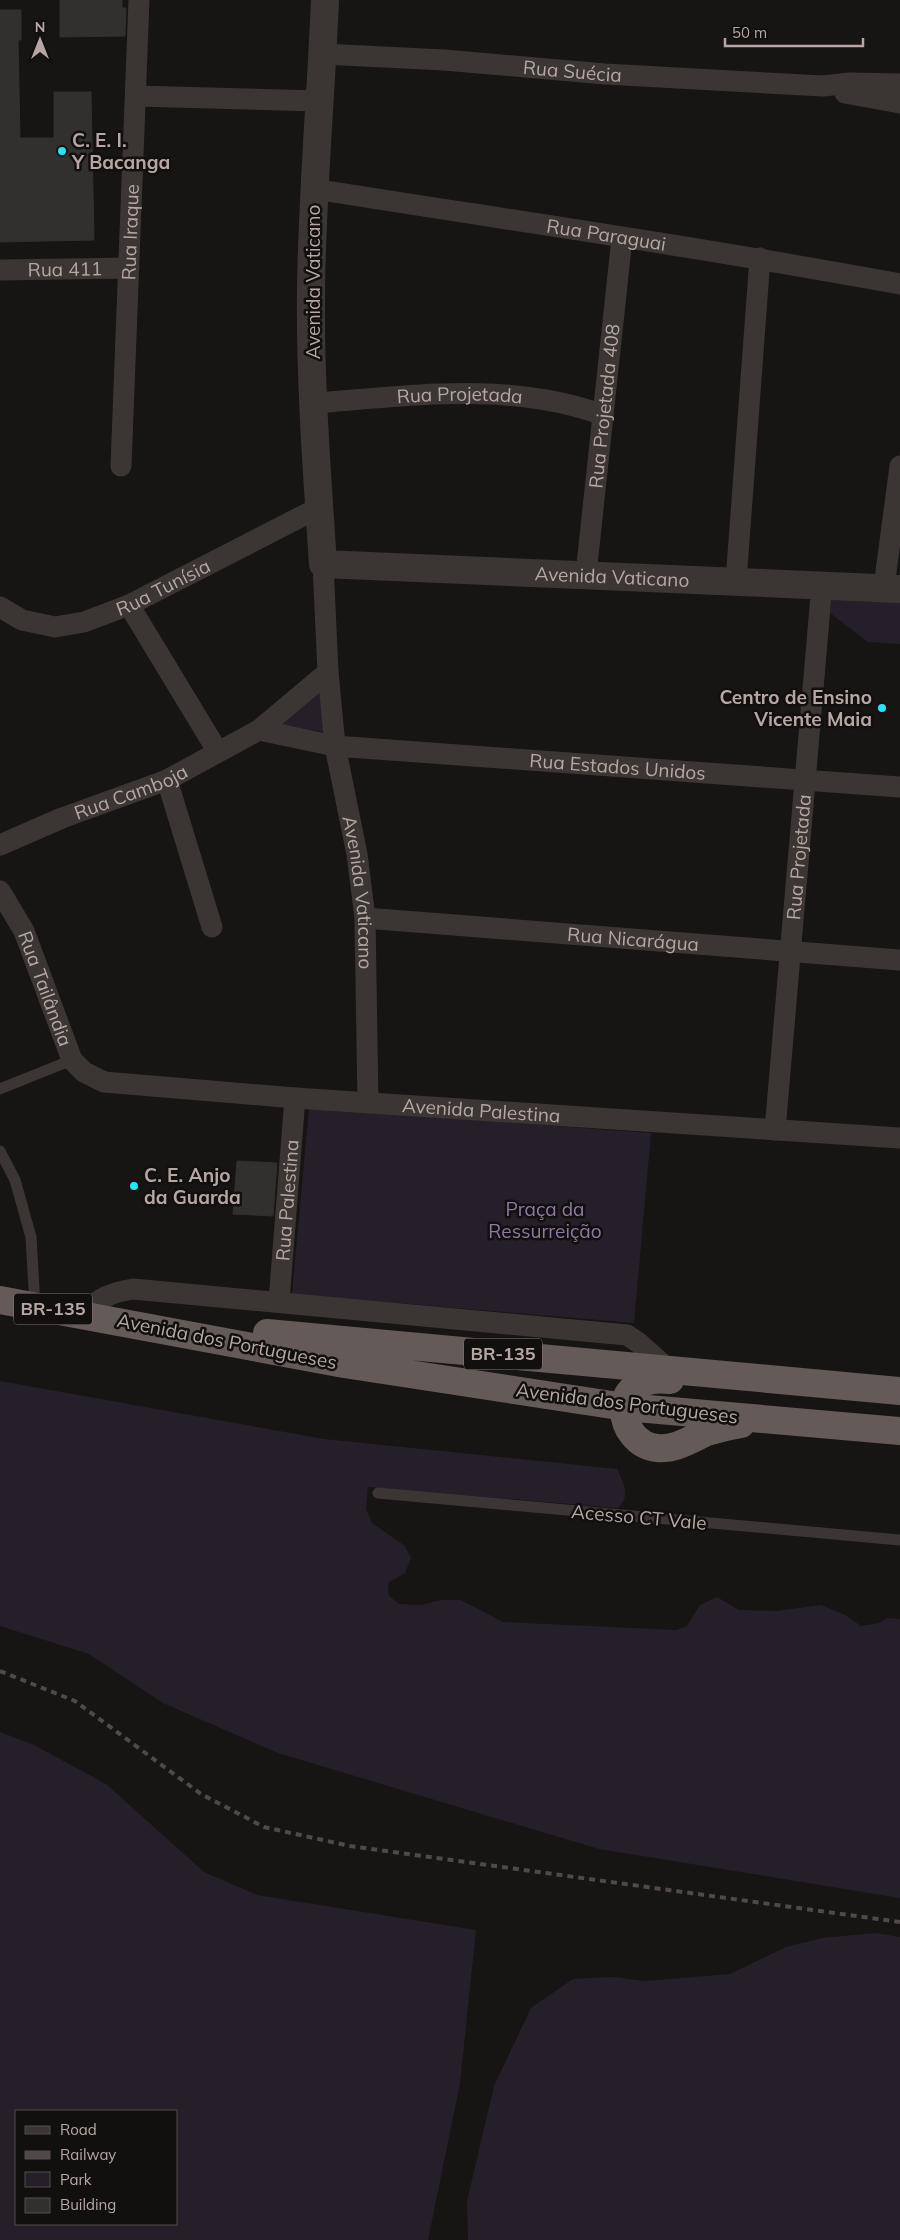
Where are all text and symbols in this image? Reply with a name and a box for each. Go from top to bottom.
north arrow [15,15,65,65]
scale bar [725,15,862,47]
text: N [35,18,45,36]
text: 50 m [732,23,767,42]
street label: Rua Suécia [522,55,622,87]
place label: C. E. I. Y Bacanga [71,128,170,174]
marker: C. E. I. Y Bacanga [56,145,68,157]
street label: Rua Iraque [116,184,144,281]
street label: Avenida Vaticano [301,205,325,359]
street label: Rua Paraguai [545,213,668,256]
street label: Rua 411 [27,256,103,282]
street label: Rua Projetada 408 [583,323,625,489]
street label: Rua Projetada [396,382,524,408]
street label: Rua Tunísia [112,553,214,621]
street label: Avenida Vaticano [534,561,690,592]
place label: Centro de Ensino Vicente Maia [719,685,872,731]
marker: Centro de Ensino Vicente Maia [876,702,888,714]
street label: Rua Estados Unidos [529,748,707,785]
street label: Rua Camboja [71,759,192,825]
street label: Rua Projetada [781,793,816,921]
street label: Avenida Vaticano [337,813,378,969]
street label: Rua Nicarágua [566,922,700,956]
street label: Rua Tailândia [13,928,78,1049]
street label: Avenida Palestina [401,1093,561,1128]
street label: Rua Palestina [270,1139,304,1262]
place label: C. E. Anjo da Guarda [144,1163,241,1209]
marker: C. E. Anjo da Guarda [128,1180,140,1192]
park label: Praça da Ressurreição [488,1197,602,1243]
road number: BR-135 [14,1294,92,1325]
street label: Avenida dos Portugueses [115,1308,339,1374]
road number: BR-135 [464,1338,542,1370]
street label: Avenida dos Portugueses [515,1377,739,1429]
street label: Acesso CT Vale [570,1499,708,1535]
legend [15,2110,178,2225]
text: Road [60,2120,97,2139]
text: Railway [60,2145,116,2164]
text: Park [60,2170,92,2189]
text: Building [60,2195,116,2214]

